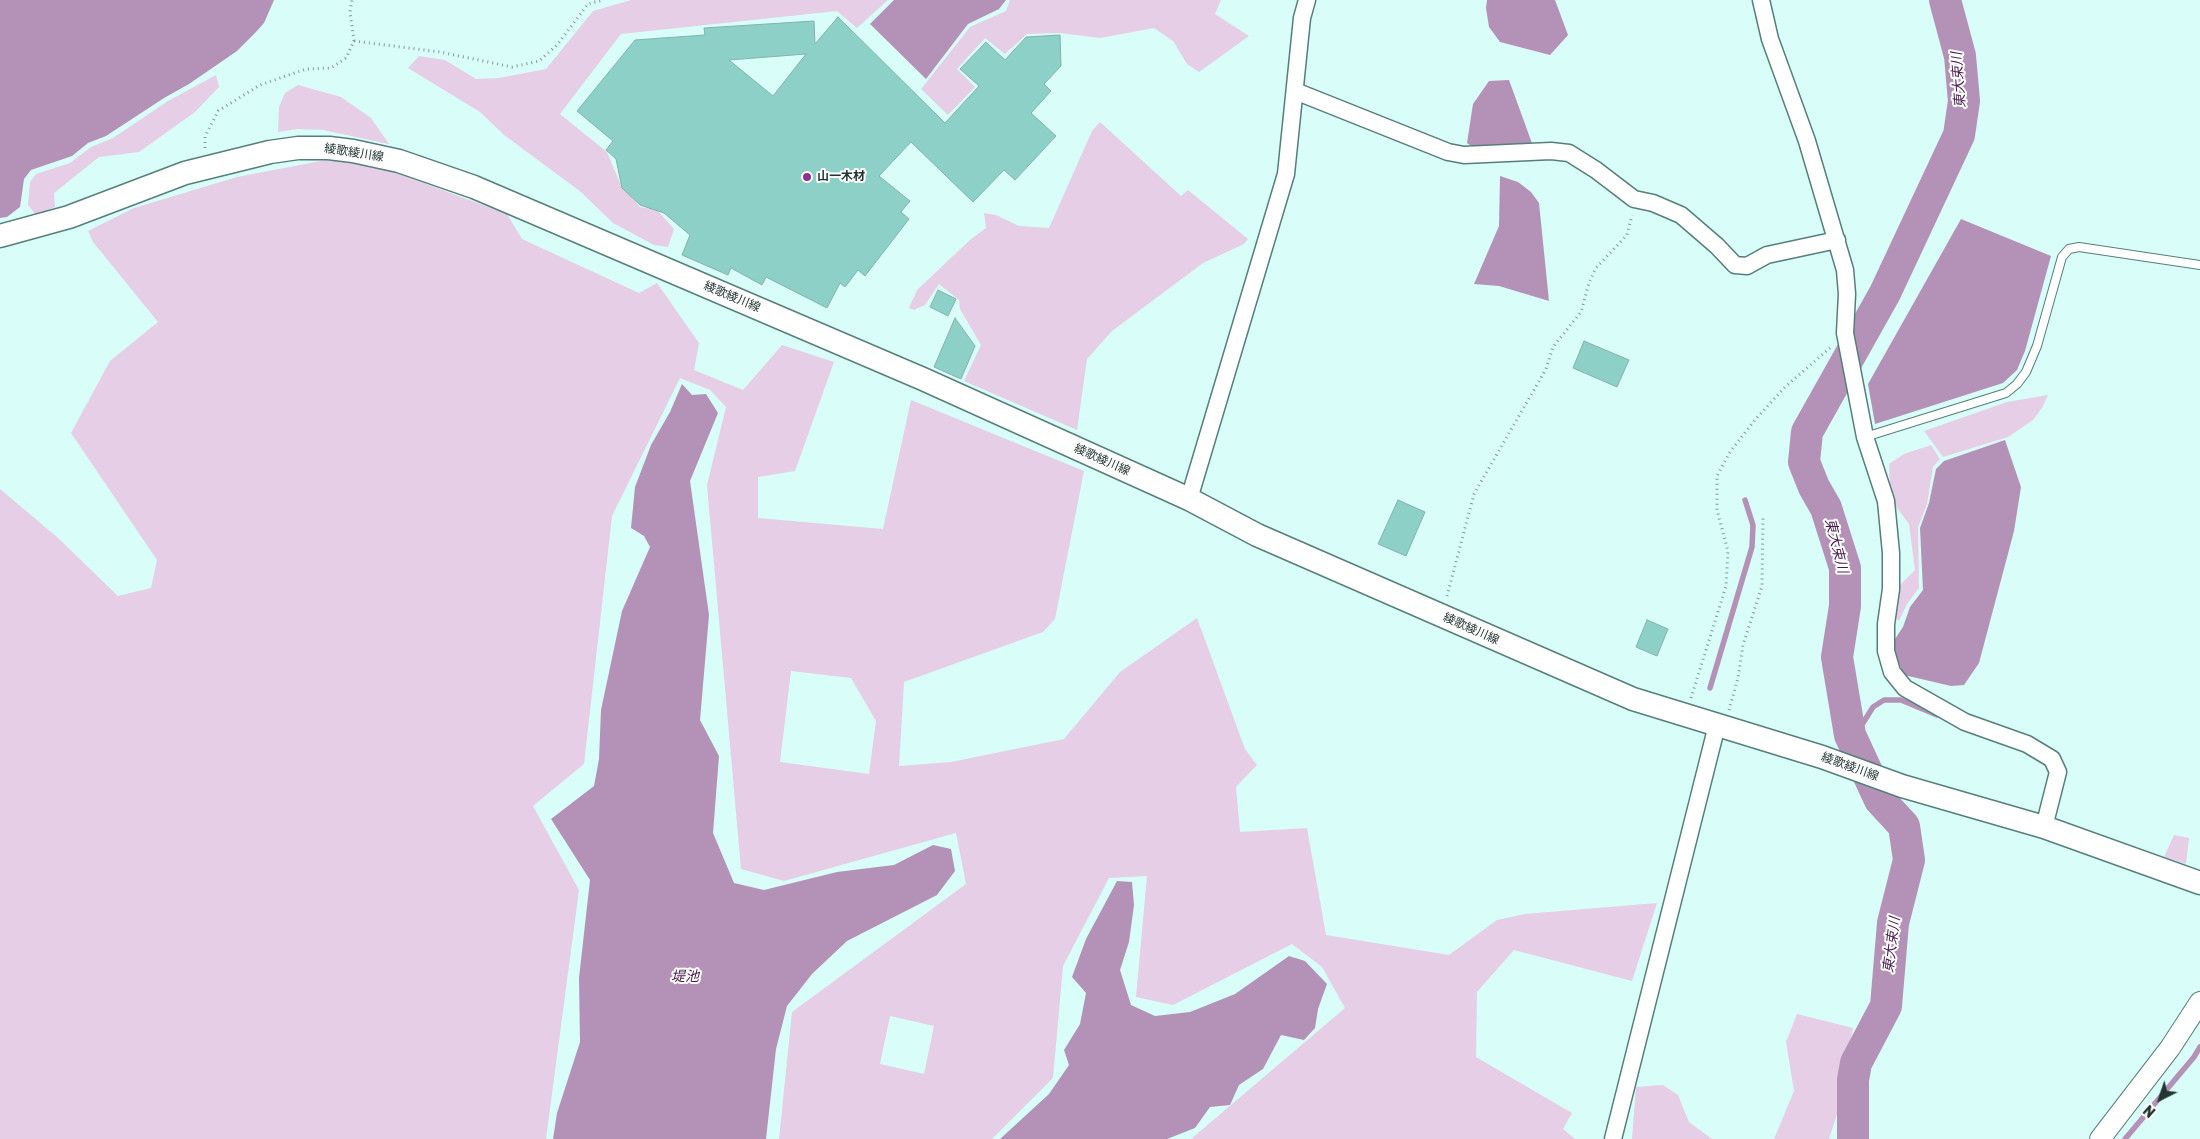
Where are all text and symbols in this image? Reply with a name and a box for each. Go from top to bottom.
water label: 東大束川 [1949,51,1969,109]
street label: 綾歌綾川線 [323,141,385,165]
place label: 山一木材 [817,170,865,184]
marker: 山一木材 [801,171,813,183]
street label: 綾歌綾川線 [702,279,762,315]
street label: 綾歌綾川線 [1072,441,1132,479]
water label: 東大束川 [1821,517,1851,575]
street label: 綾歌綾川線 [1441,610,1501,648]
street label: 綾歌綾川線 [1819,750,1881,784]
water label: 東大束川 [1880,916,1904,974]
water label: 堤池 [671,969,699,985]
north arrow [2135,1074,2185,1124]
text: N [2140,1101,2159,1120]

